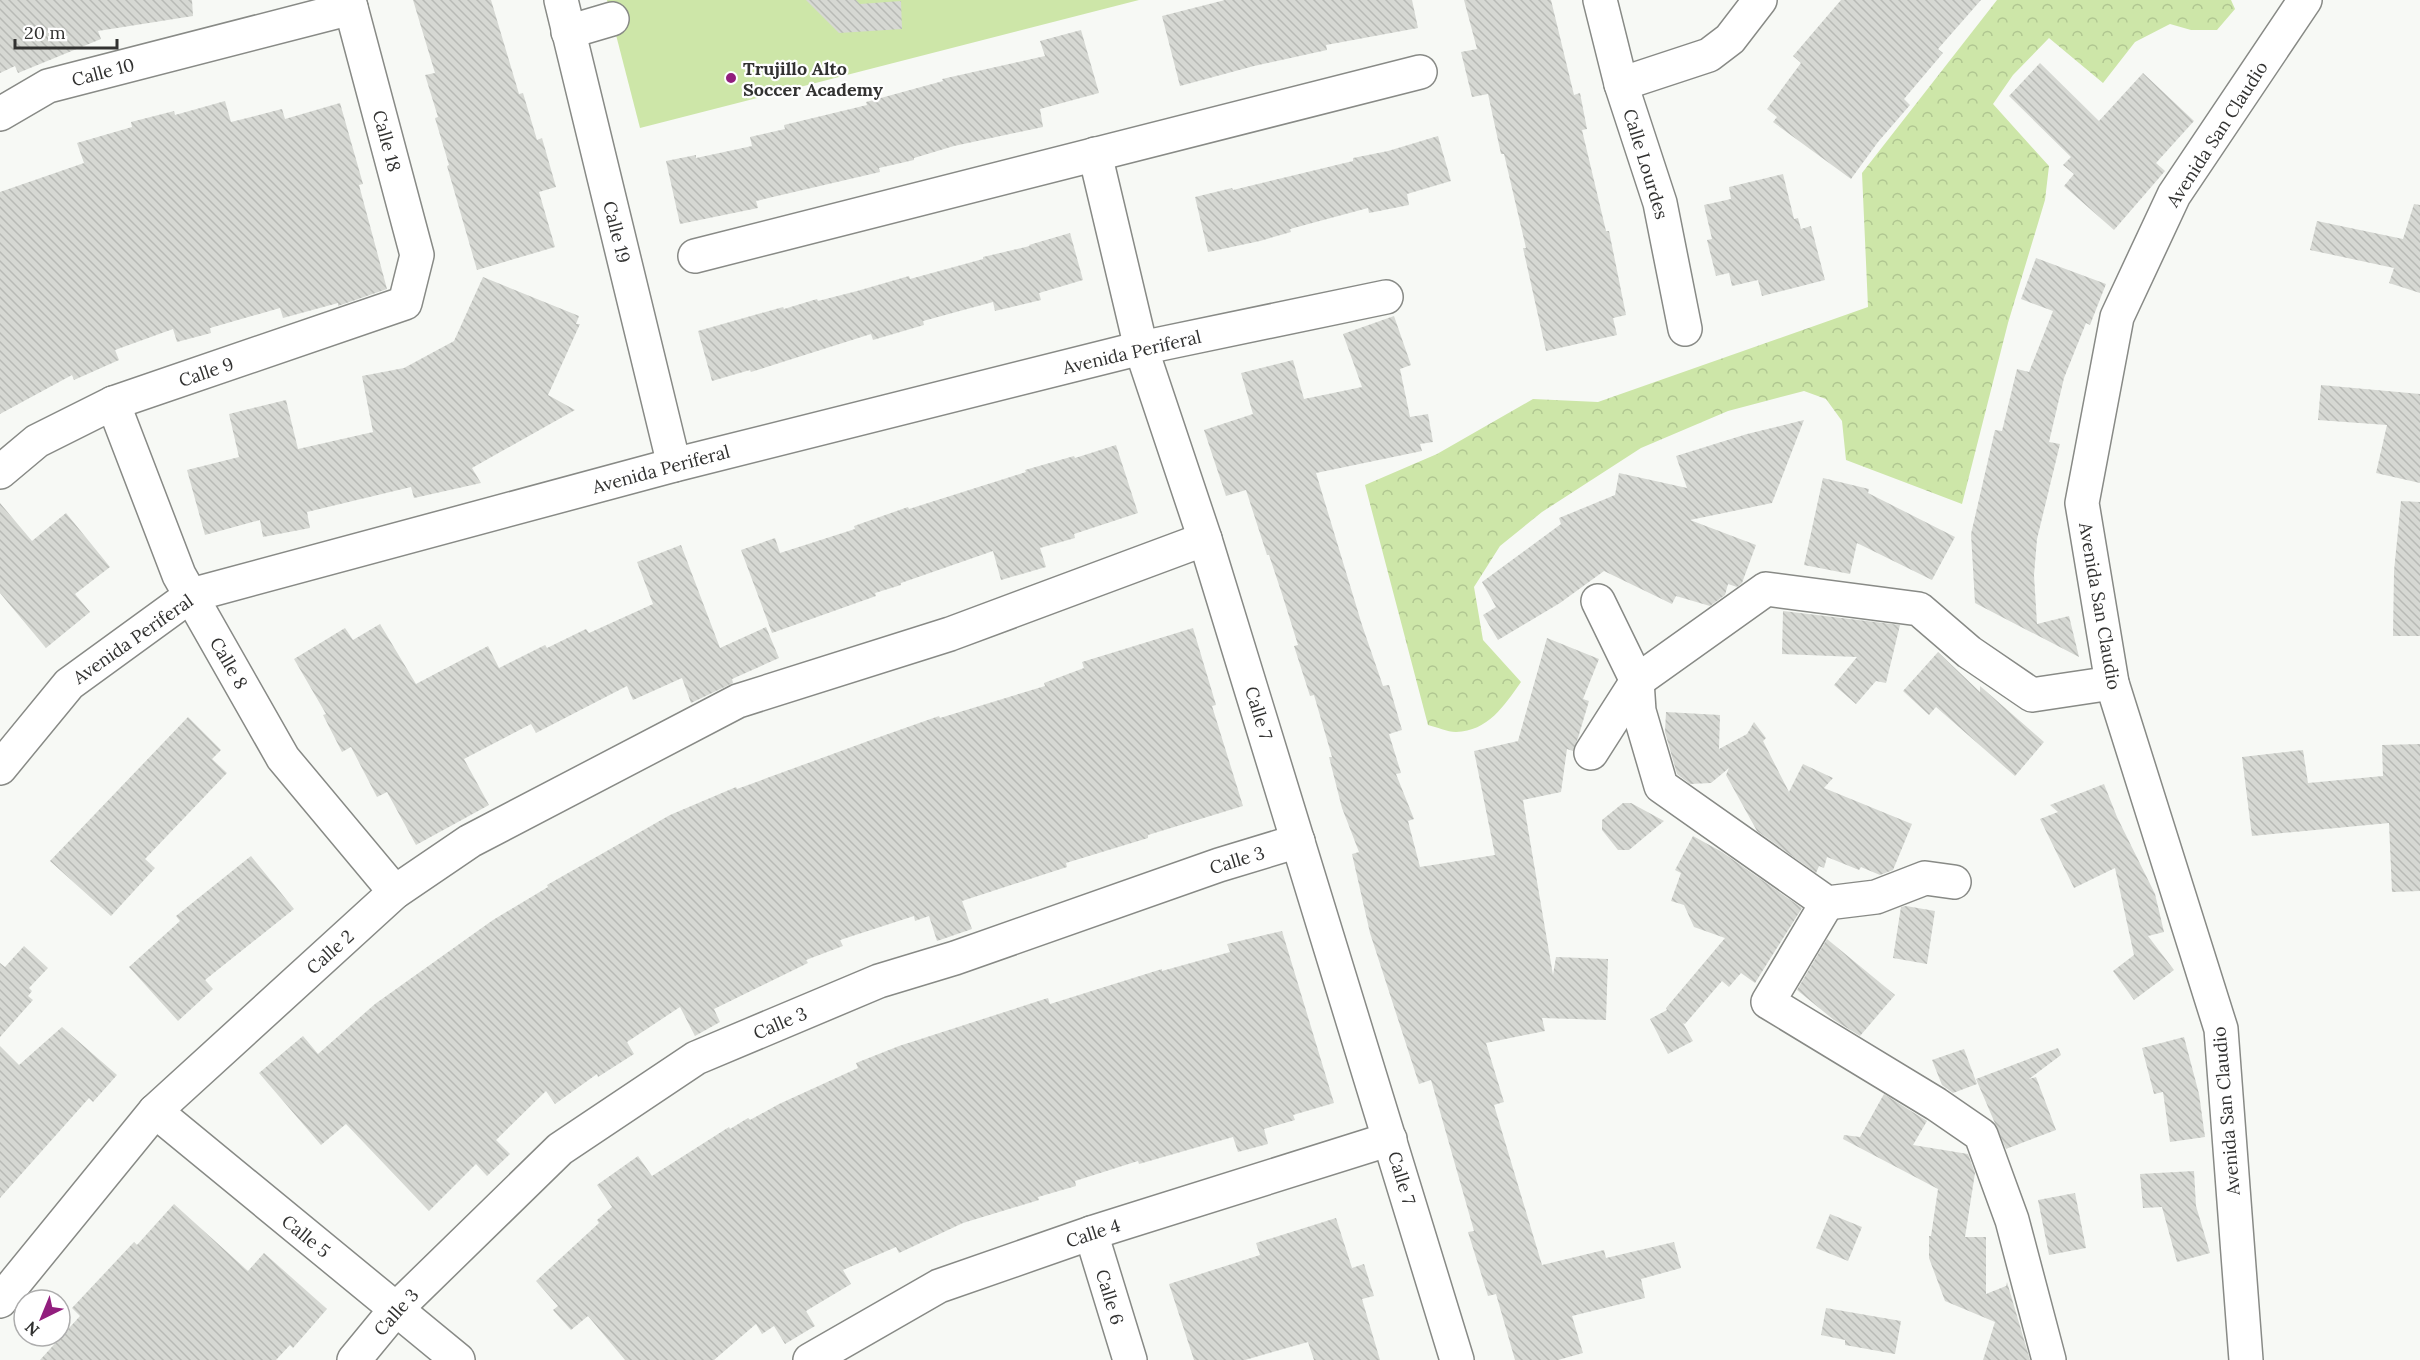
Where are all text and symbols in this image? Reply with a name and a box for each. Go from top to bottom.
scale bar [15,12,117,50]
text: 20 m [24,21,66,44]
street label: Calle 10 [69,53,137,91]
place label: Trujillo Alto Soccer Academy [743,57,883,101]
street label: Avenida San Claudio [2161,57,2273,212]
marker: Trujillo Alto Soccer Academy [724,71,738,85]
street label: Calle Lourdes [1618,106,1674,222]
street label: Calle 18 [368,108,406,174]
street label: Calle 19 [598,199,636,265]
street label: Avenida Periferal [1060,325,1204,379]
street label: Calle 9 [176,352,236,392]
street label: Avenida Periferal [589,440,732,499]
street label: Avenida San Claudio [2074,520,2126,691]
street label: Avenida Periferal [68,589,198,690]
street label: Calle 8 [205,633,253,693]
street label: Calle 7 [1240,684,1278,742]
street label: Calle 3 [1207,841,1267,879]
street label: Calle 2 [302,925,358,979]
street label: Calle 3 [750,1001,810,1045]
street label: Avenida San Claudio [2207,1026,2245,1197]
street label: Calle 7 [1383,1149,1421,1207]
street label: Calle 5 [277,1209,335,1263]
street label: Calle 4 [1063,1213,1123,1253]
street label: Calle 6 [1091,1267,1129,1327]
street label: Calle 3 [369,1283,423,1341]
north arrow [12,1288,72,1348]
text: N [20,1317,43,1341]

